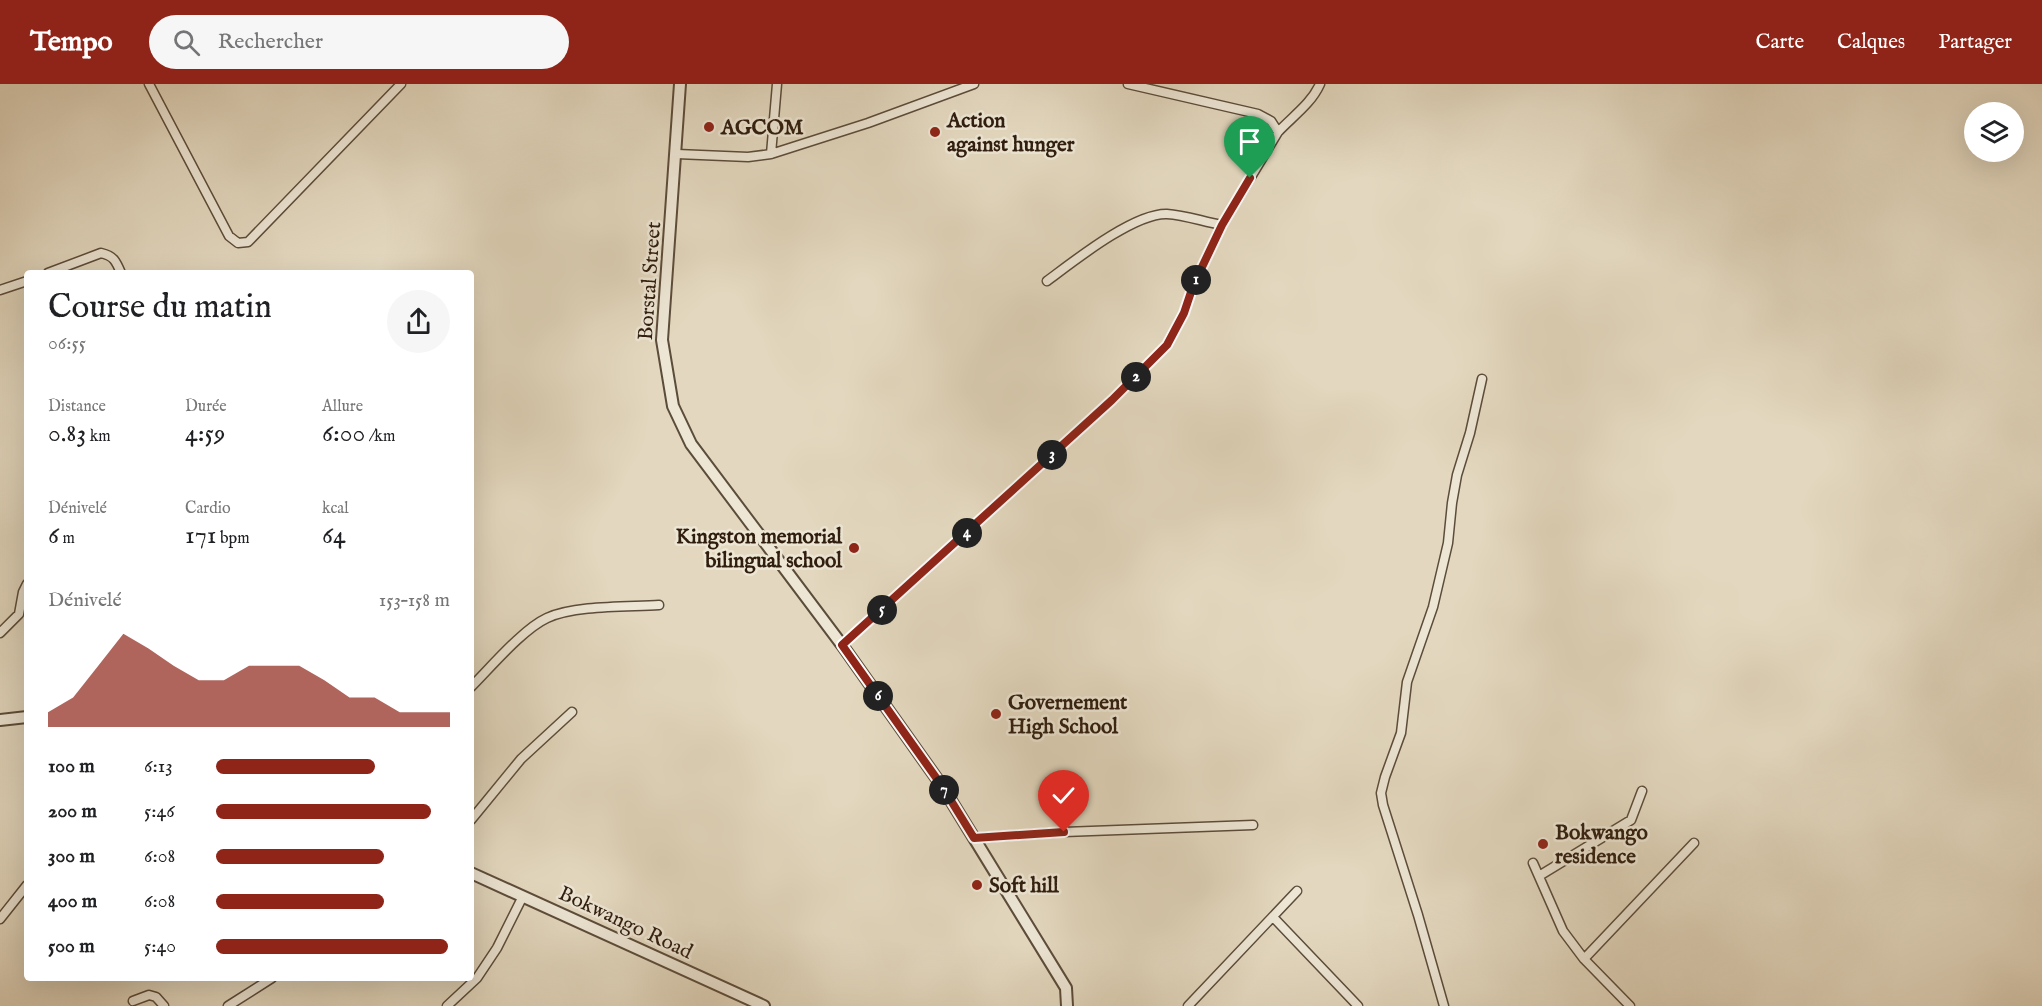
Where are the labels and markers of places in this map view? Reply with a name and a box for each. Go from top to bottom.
place label: Action against hunger [946,108,1075,159]
place label: AGCOM [720,115,804,142]
pin [1224,116,1275,178]
marker: AGCOM [702,120,716,134]
marker: Action against hunger [928,125,942,139]
pin: 1 [1181,265,1211,295]
pin: 2 [1121,362,1151,392]
pin: 3 [1037,440,1067,470]
pin: 4 [952,518,982,548]
place label: Kingston memorial bilingual school [676,524,843,575]
marker: Kingston memorial bilingual school [847,541,861,555]
pin: 5 [867,595,897,625]
pin: 6 [863,681,893,711]
place label: Governement High School [1008,690,1128,741]
marker: Governement High School [989,707,1003,721]
pin [1038,770,1089,832]
pin: 7 [929,775,959,805]
place label: Bokwango residence [1555,820,1649,871]
marker: Bokwango residence [1536,837,1550,851]
place label: Soft hill [989,873,1060,900]
marker: Soft hill [970,878,984,892]

